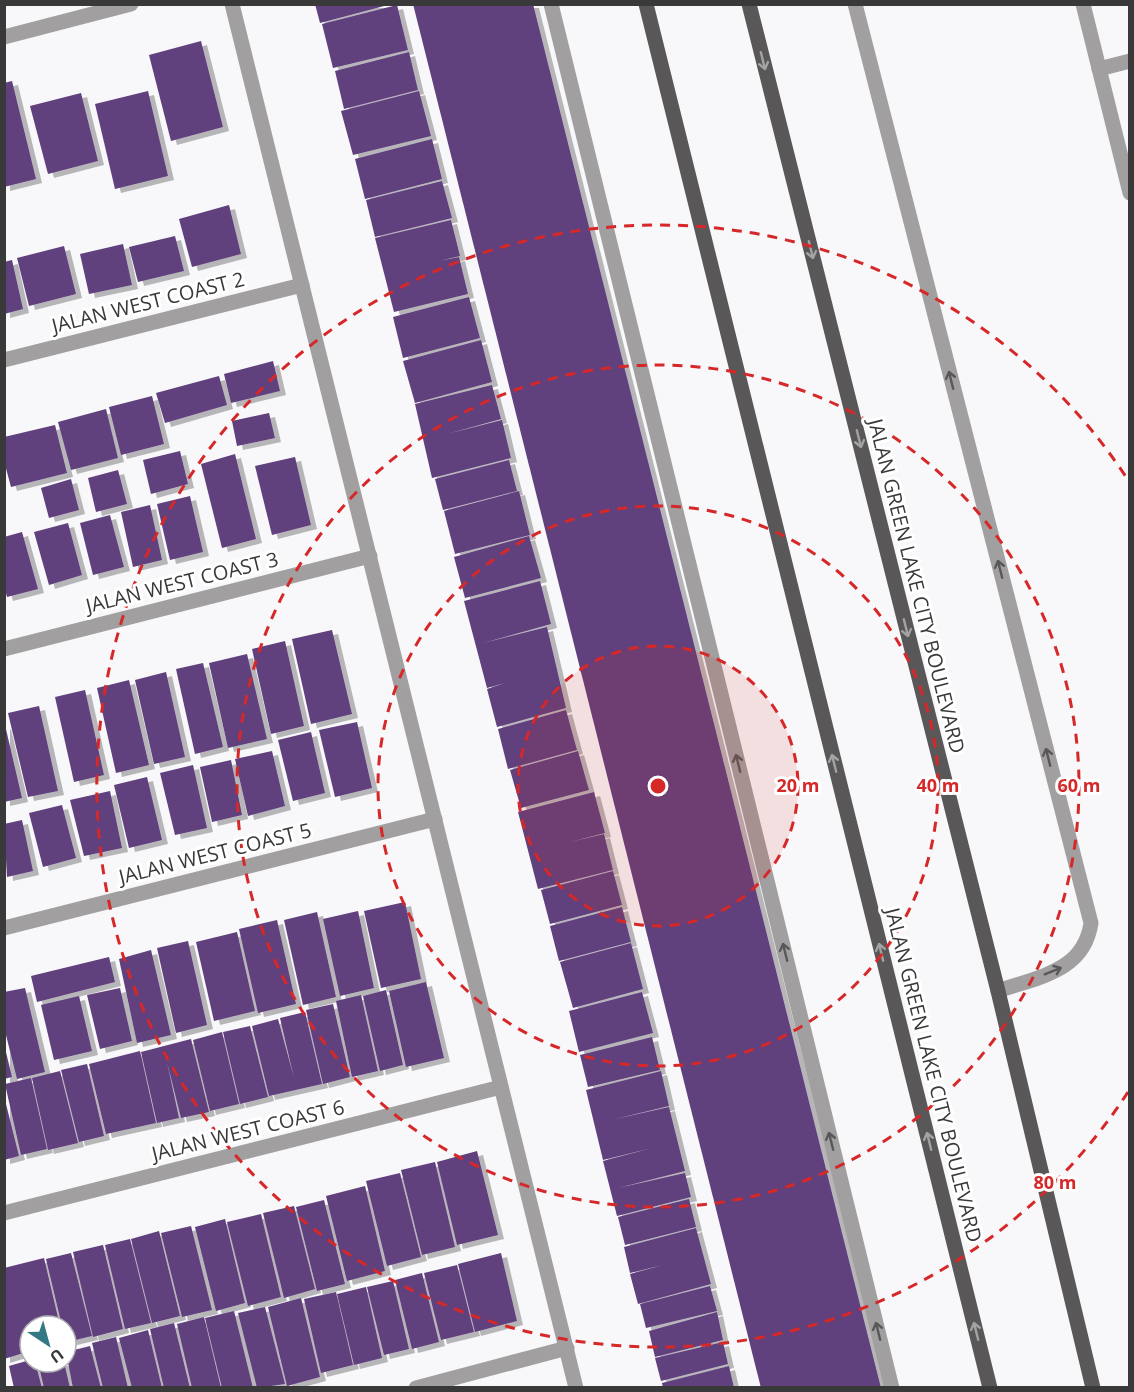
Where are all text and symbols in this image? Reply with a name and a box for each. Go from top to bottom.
one-way arrow [758,51,770,70]
one-way arrow [805,240,817,259]
street label: JALAN WEST COAST 2 [47,265,247,339]
one-way arrow [945,370,957,389]
street label: JALAN GREEN LAKE CITY BOULEVARD [862,414,972,756]
one-way arrow [853,430,865,449]
street label: JALAN WEST COAST 3 [81,545,281,619]
one-way arrow [993,559,1005,578]
one-way arrow [901,619,913,638]
one-way arrow [1042,748,1053,767]
one-way arrow [731,754,743,773]
one-way arrow [828,754,840,773]
text: 20 m [777,773,819,797]
text: 40 m [917,773,959,797]
text: 60 m [1058,773,1100,797]
centre of rings [648,776,668,796]
street label: JALAN WEST COAST 5 [114,816,314,890]
street label: JALAN GREEN LAKE CITY BOULEVARD [879,903,989,1245]
one-way arrow [778,943,790,962]
one-way arrow [875,943,887,962]
one-way arrow [1043,965,1061,976]
street label: JALAN WEST COAST 6 [147,1093,347,1167]
one-way arrow [825,1132,837,1151]
one-way arrow [922,1132,934,1151]
text: 80 m [1034,1170,1076,1194]
north arrow [18,1314,78,1374]
one-way arrow [871,1322,883,1341]
one-way arrow [969,1322,981,1341]
text: U [45,1344,68,1369]

